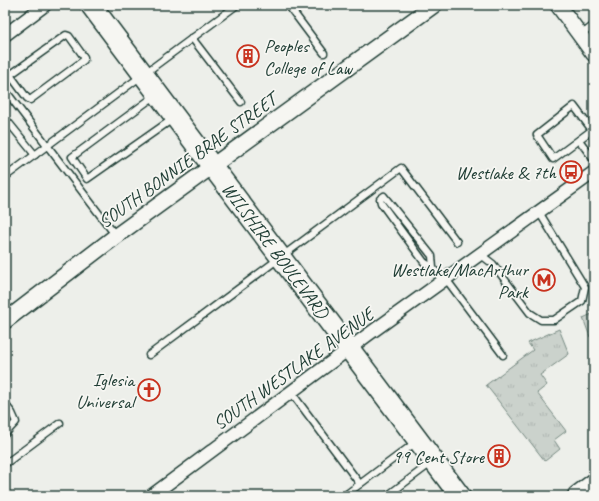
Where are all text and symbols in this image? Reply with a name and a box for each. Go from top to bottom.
place label: Peoples College of Law [264,34,353,80]
building icon: Peoples College of Law [235,43,261,69]
street label: SOUTH BONNIE BRAE STREET [94,85,286,234]
bus stop icon: Westlake & 7th [558,159,584,185]
place label: Westlake & 7th [456,161,557,185]
street label: WILSHIRE BOULEVARD [216,178,335,325]
place label: Westlake/MacArthur Park [391,258,529,304]
metro station icon: Westlake/MacArthur Park [531,267,557,293]
street label: SOUTH WESTLAKE AVENUE [208,301,381,435]
place label: Iglesia Universal [76,368,138,414]
church icon: Iglesia Universal [136,377,162,403]
building icon: 99 Cent Store [486,443,512,469]
place label: 99 Cent Store [392,445,486,469]

